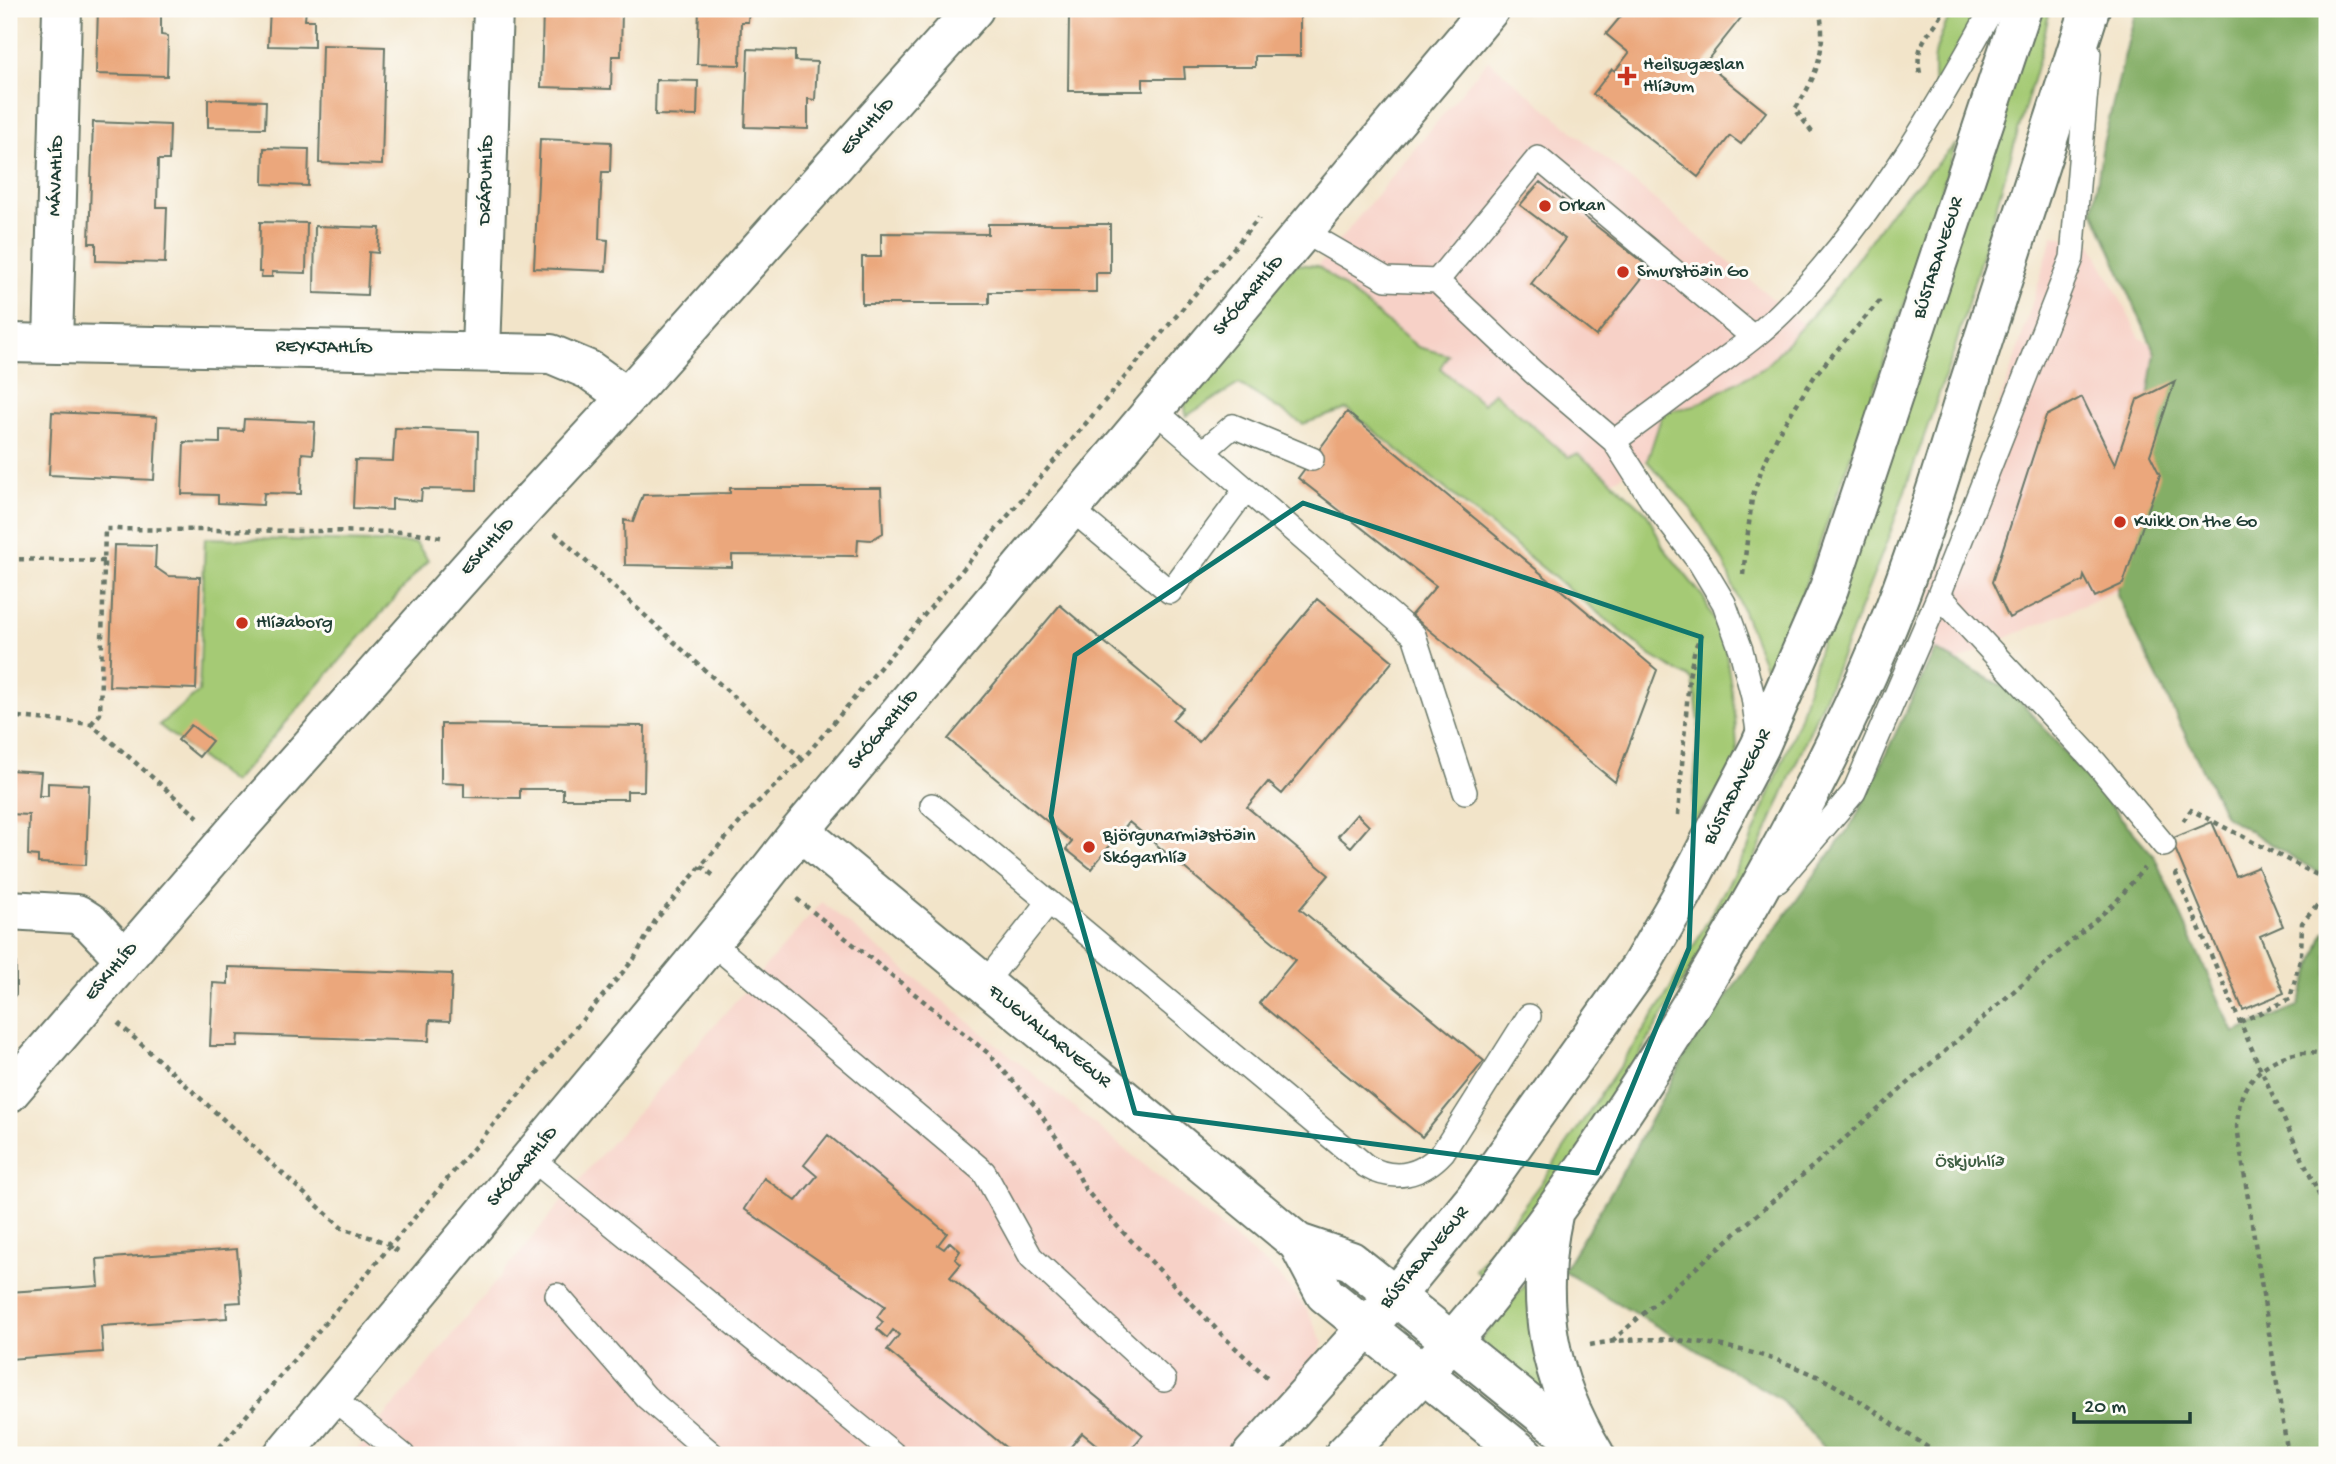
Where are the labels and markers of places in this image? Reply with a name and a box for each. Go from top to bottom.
place label: Heilsugæslan Hlíðum [1643,54,1744,99]
marker: Heilsugæslan Hlíðum [1617,66,1637,86]
place label: Orkan [1559,195,1605,218]
marker: Orkan [1537,198,1553,214]
place label: Smurstöðin Go [1637,261,1749,284]
marker: Smurstöðin Go [1615,264,1631,280]
place label: Kvikk On the Go [2134,511,2258,534]
marker: Kvikk On the Go [2112,514,2128,530]
place label: Hlíðaborg [256,612,333,635]
marker: Hlíðaborg [234,615,250,631]
place label: Björgunarmiðstöðin Skógarhlíð [1102,825,1255,870]
marker: Björgunarmiðstöðin Skógarhlíð [1081,839,1097,855]

